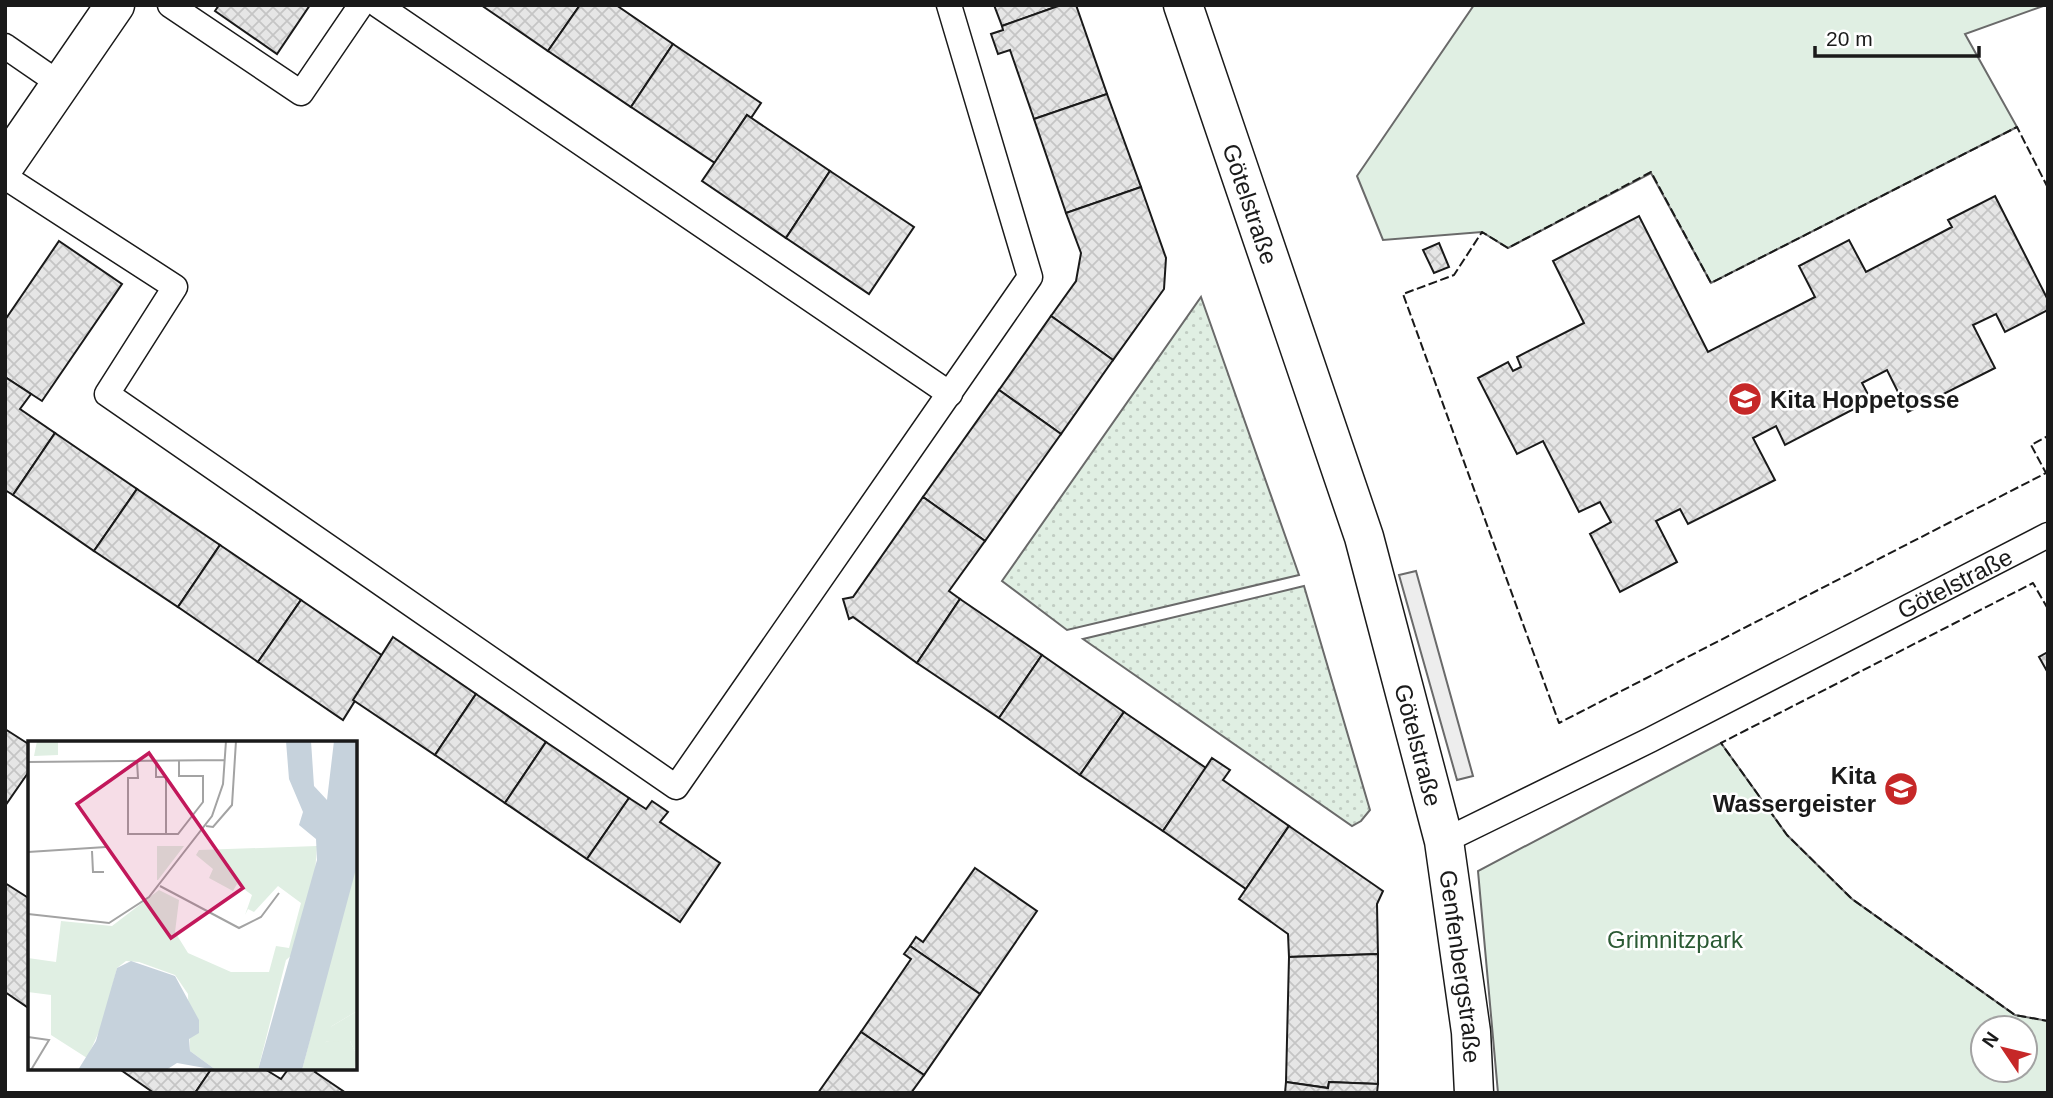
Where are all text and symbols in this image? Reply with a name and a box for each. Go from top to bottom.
scale bar [1815,14,1980,58]
text: 20 m [1826,27,1873,50]
street label: Götelstraße [1218,140,1284,268]
school or university icon: Kita Hoppetosse [1726,380,1764,418]
place label: Kita Hoppetosse [1770,386,1959,413]
street label: Götelstraße [1893,542,2017,624]
street label: Götelstraße [1390,681,1448,809]
inset map [28,741,357,1070]
place label: Kita Wassergeister [1713,762,1877,817]
school or university icon: Kita Wassergeister [1882,770,1920,808]
street label: Genfenbergstraße [1435,868,1486,1064]
park label: Grimnitzpark [1607,926,1744,953]
north arrow [1969,1014,2039,1084]
text: N [1978,1028,2003,1051]

